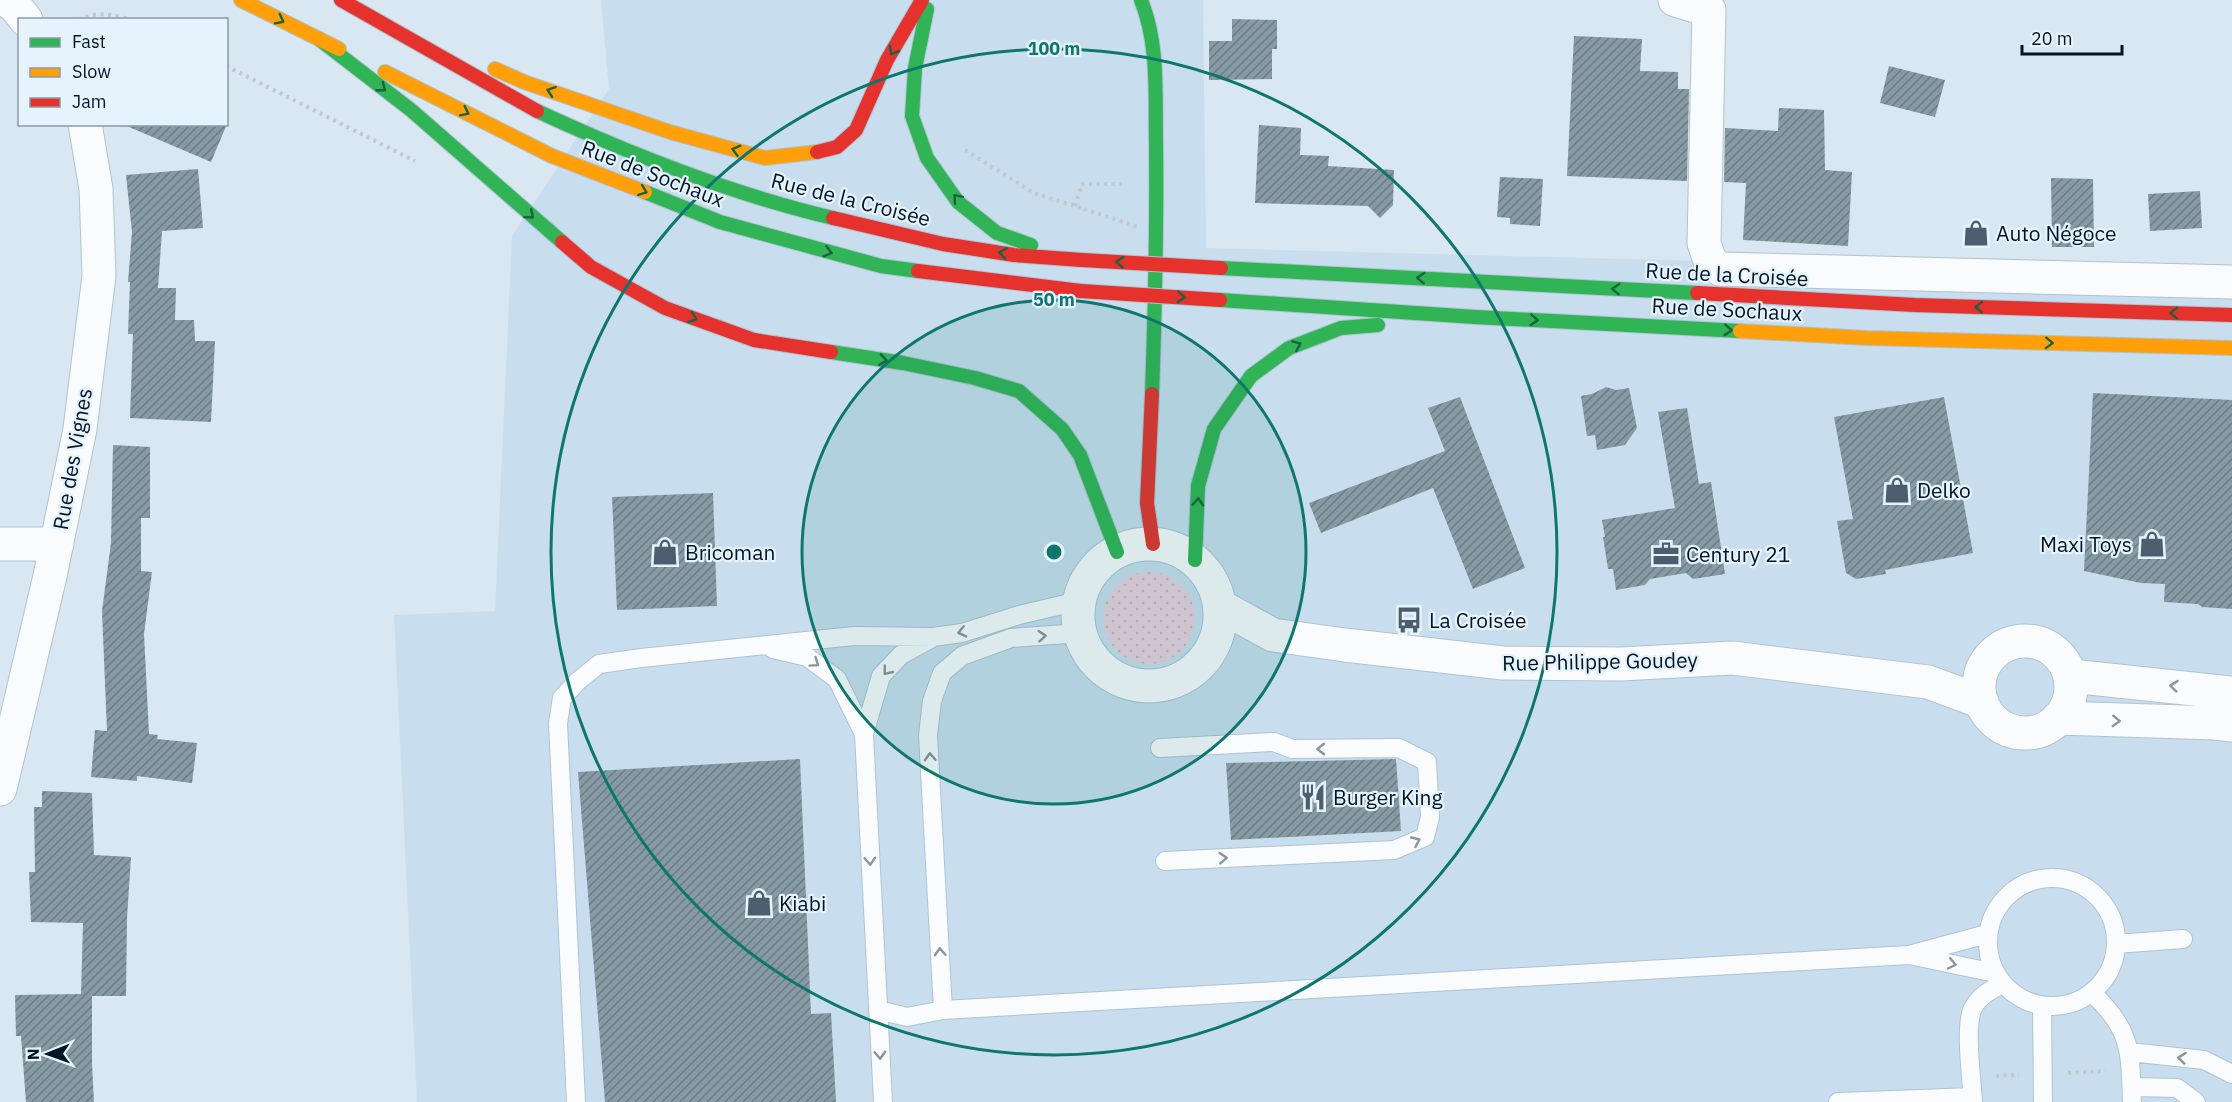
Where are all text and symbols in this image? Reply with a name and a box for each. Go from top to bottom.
one-way arrow [274,12,285,24]
legend [18,18,228,126]
scale bar [2022,18,2122,56]
text: 20 m [2031,27,2073,50]
text: Fast [72,30,106,53]
text: 100 m [1028,37,1080,60]
one-way arrow [888,45,900,55]
text: Slow [72,60,111,83]
one-way arrow [375,81,386,92]
one-way arrow [546,85,557,98]
text: Jam [72,90,107,113]
one-way arrow [459,105,470,117]
street label: Rue de Sochaux [578,133,729,213]
one-way arrow [732,145,742,158]
street label: Rue de la Croisée [768,166,934,232]
one-way arrow [637,184,648,197]
one-way arrow [953,194,964,205]
one-way arrow [523,208,534,219]
shop icon: Auto Négoce [1961,218,1991,248]
place label: Auto Négoce [1996,219,2116,247]
one-way arrow [823,244,833,257]
one-way arrow [998,248,1007,260]
one-way arrow [1116,255,1125,268]
street label: Rue de la Croisée [1645,256,1809,292]
one-way arrow [1417,272,1426,285]
one-way arrow [1612,282,1621,295]
text: 50 m [1033,288,1075,311]
one-way arrow [1177,291,1186,304]
street label: Rue de Sochaux [1651,291,1803,327]
one-way arrow [1974,300,1983,313]
one-way arrow [2169,307,2178,319]
one-way arrow [687,311,698,324]
one-way arrow [1529,313,1538,326]
one-way arrow [1724,324,1733,337]
one-way arrow [2045,336,2054,349]
one-way arrow [1290,340,1301,352]
one-way arrow [878,354,888,366]
street label: Rue des Vignes [46,386,98,532]
shop icon: Delko [1882,475,1912,505]
place label: Delko [1917,476,1971,504]
one-way arrow [1191,497,1204,506]
shop icon: Maxi Toys [2137,529,2167,559]
place label: Maxi Toys [2040,530,2132,558]
shop icon: Bricoman [650,537,680,567]
place label: Bricoman [685,538,775,566]
office icon: Century 21 [1651,539,1681,569]
place label: Century 21 [1686,540,1790,568]
centre of rings [1044,542,1064,562]
bus stop icon: La Croisée [1394,605,1424,635]
place label: La Croisée [1429,606,1527,634]
one-way arrow [957,625,967,638]
one-way arrow [1037,630,1046,643]
street label: Rue Philippe Goudey [1502,645,1699,677]
one-way arrow [808,656,819,667]
one-way arrow [883,664,894,675]
one-way arrow [2169,680,2179,692]
one-way arrow [2112,714,2121,727]
one-way arrow [1316,743,1325,755]
one-way arrow [923,753,936,762]
restaurant icon: Burger King [1298,782,1328,812]
place label: Burger King [1333,783,1443,811]
one-way arrow [1409,836,1420,848]
one-way arrow [1219,852,1228,865]
one-way arrow [864,856,877,865]
shop icon: Kiabi [744,888,774,918]
place label: Kiabi [779,889,826,917]
one-way arrow [934,947,947,956]
one-way arrow [1947,957,1957,970]
north arrow [18,1024,78,1084]
text: N [23,1048,43,1060]
one-way arrow [874,1051,887,1060]
one-way arrow [2178,1052,2187,1065]

